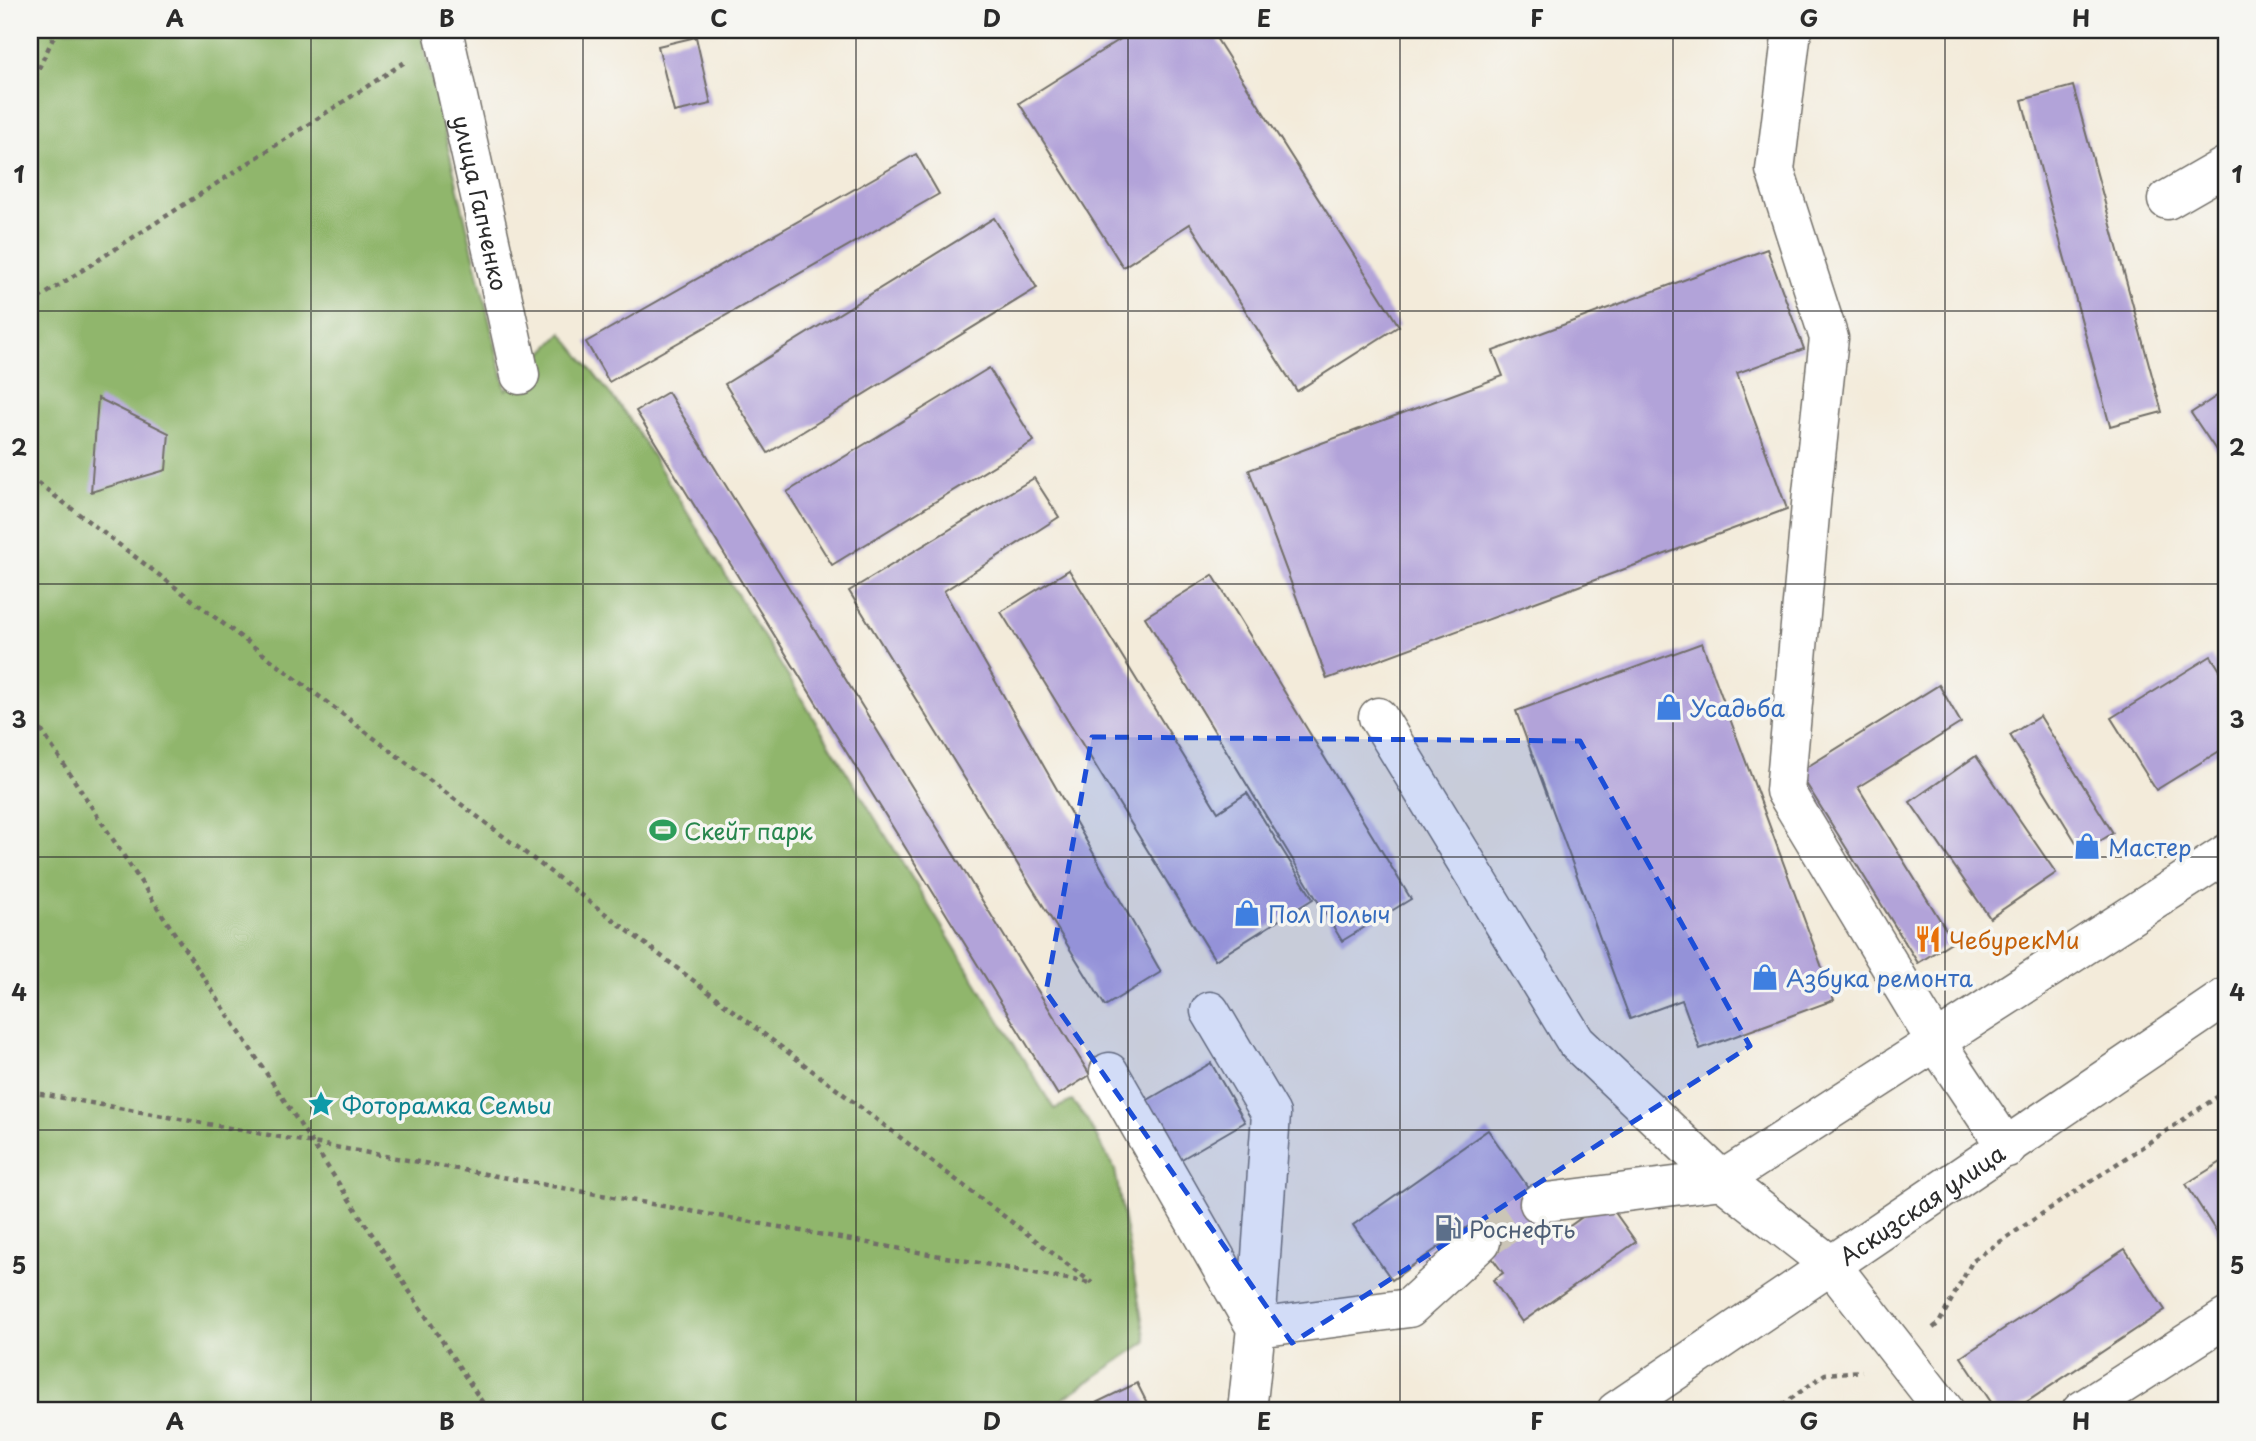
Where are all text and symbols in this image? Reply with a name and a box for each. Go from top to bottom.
text: A [166,0,184,35]
text: B [439,0,455,35]
text: C [710,0,728,35]
text: D [983,0,1001,35]
text: E [1257,0,1271,35]
text: F [1530,0,1544,35]
text: G [1800,0,1818,35]
text: H [2072,0,2090,35]
street label: улица Гапченко [445,112,518,294]
text: 1 [14,156,25,191]
text: 1 [2232,156,2243,191]
text: 2 [11,429,27,464]
text: 2 [2229,429,2245,464]
place label: Усадьба [1690,690,1785,725]
shop icon: Усадьба [1654,692,1684,722]
text: 3 [11,701,27,736]
text: 3 [2229,701,2245,736]
place label: Скейт парк [684,813,813,848]
sports icon: Скейт парк [648,815,678,845]
place label: Мастер [2108,829,2192,864]
shop icon: Мастер [2072,831,2102,861]
place label: Пол Полыч [1268,896,1391,931]
shop icon: Пол Полыч [1232,898,1262,928]
place label: ЧебурекМи [1949,922,2080,957]
restaurant icon: ЧебурекМи [1913,924,1943,954]
place label: Азбука ремонта [1786,960,1973,995]
shop icon: Азбука ремонта [1750,962,1780,992]
text: 4 [11,974,27,1009]
text: 4 [2229,974,2245,1009]
place label: Фоторамка Семьи [342,1087,552,1122]
place icon: Фоторамка Семьи [306,1089,336,1119]
street label: Аскизская улица [1831,1134,2012,1273]
place label: Роснефть [1469,1211,1575,1246]
fuel station icon: Роснефть [1433,1213,1463,1243]
text: 5 [12,1247,26,1282]
text: 5 [2230,1247,2244,1282]
text: A [166,1403,184,1438]
text: B [439,1403,455,1438]
text: C [710,1403,728,1438]
text: D [983,1403,1001,1438]
text: E [1257,1403,1271,1438]
text: F [1530,1403,1544,1438]
text: G [1800,1403,1818,1438]
text: H [2072,1403,2090,1438]

